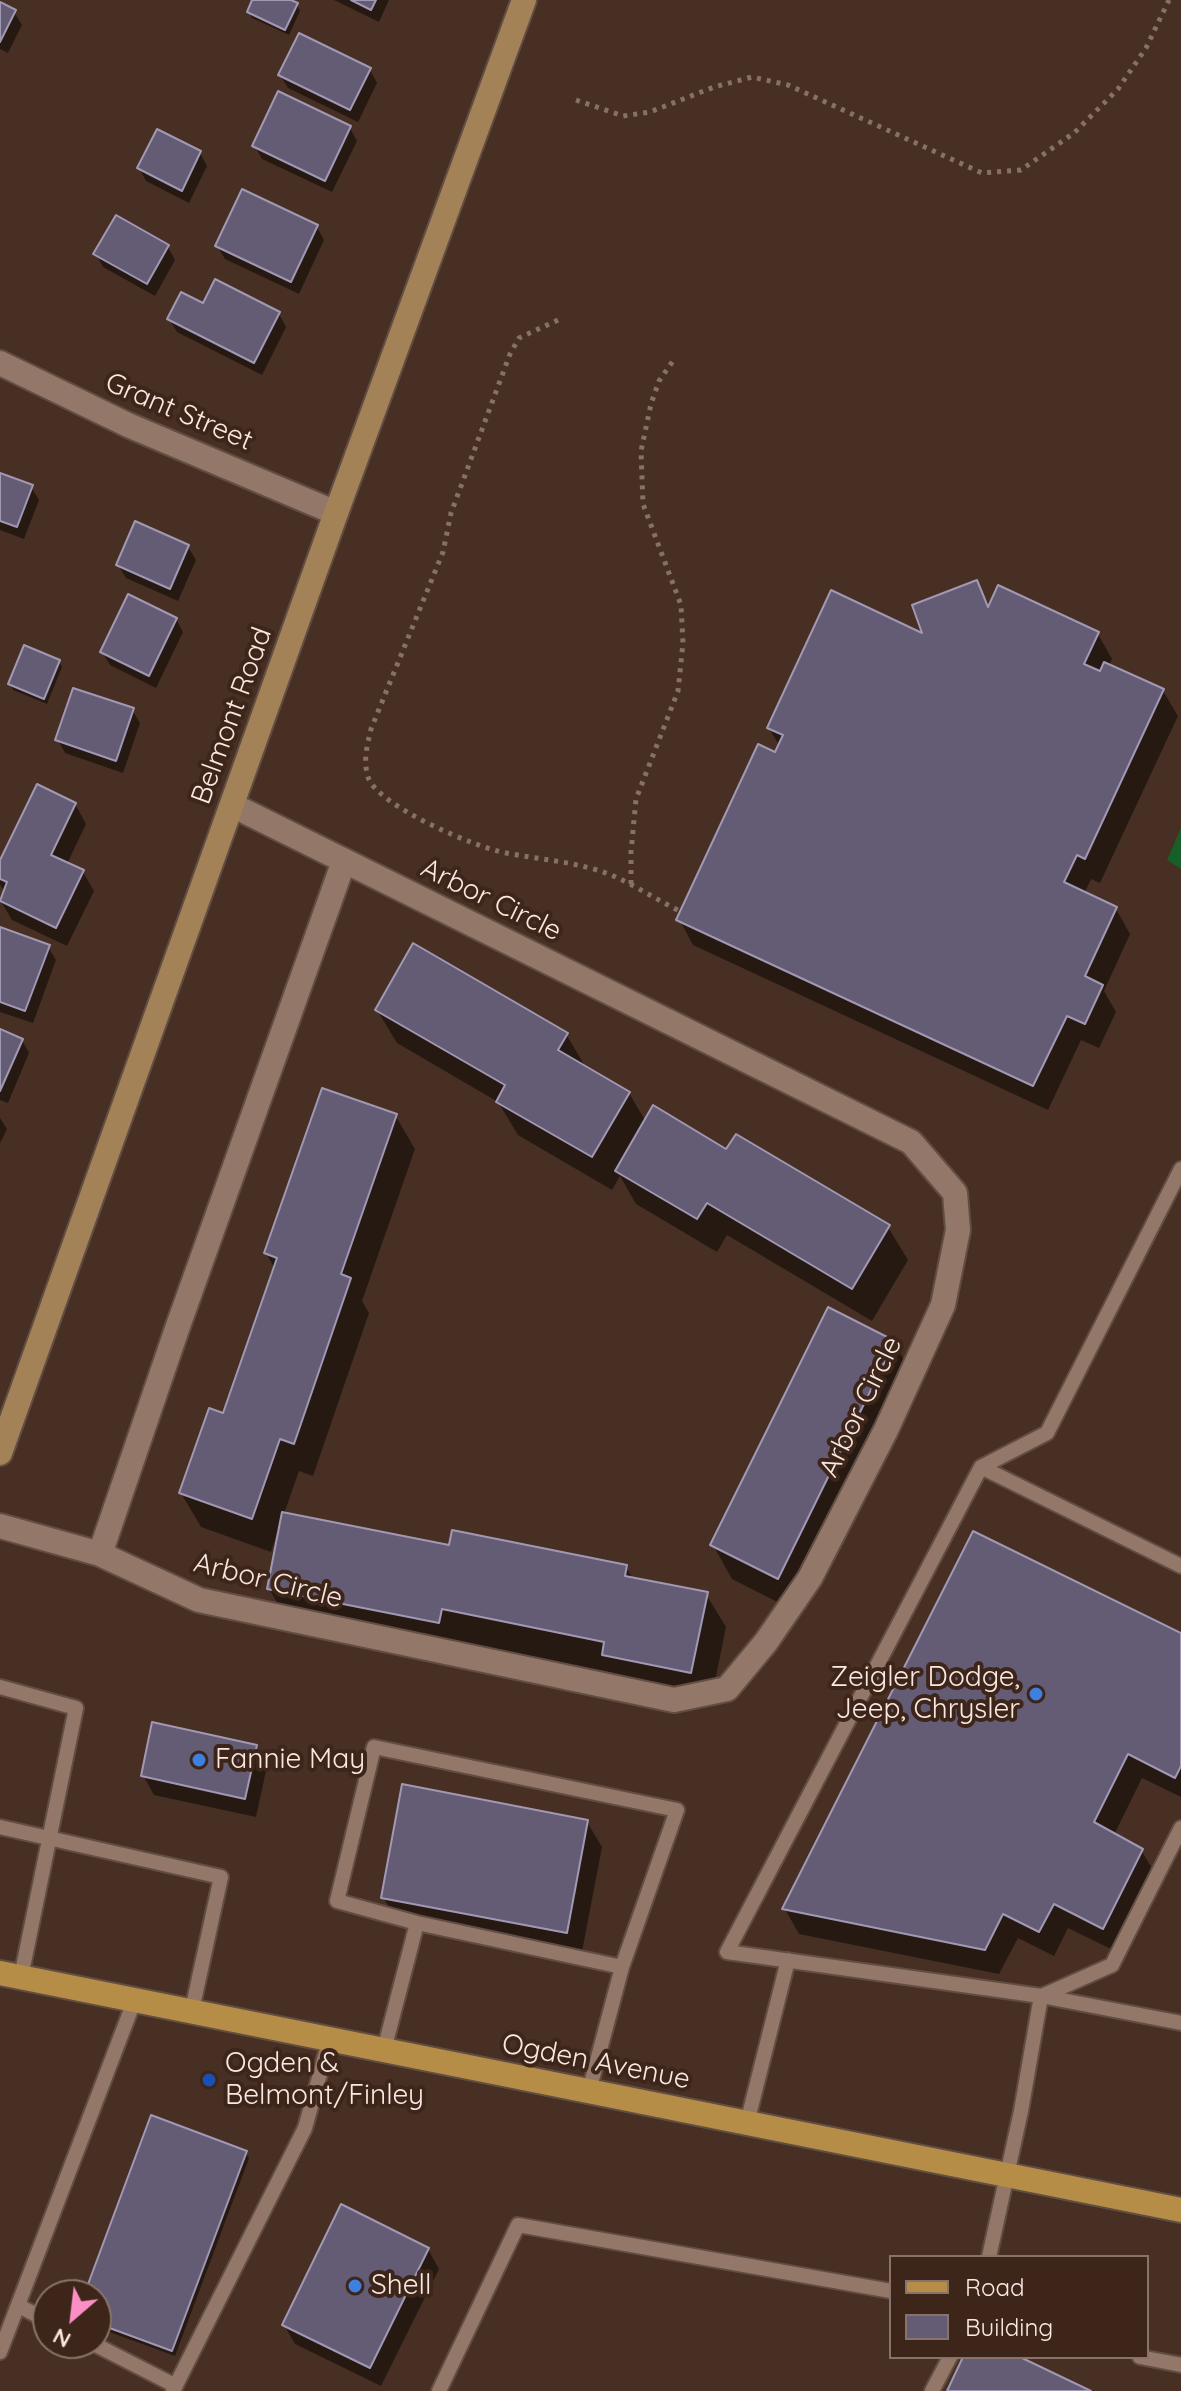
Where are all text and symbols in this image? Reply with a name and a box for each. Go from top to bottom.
street label: Grant Street [100,366,258,458]
street label: Belmont Road [184,623,280,809]
street label: Arbor Circle [415,852,567,948]
street label: Arbor Circle [813,1331,909,1483]
street label: Arbor Circle [190,1546,346,1616]
place label: Zeigler Dodge, Jeep, Chrysler [830,1661,1020,1727]
marker: Zeigler Dodge, Jeep, Chrysler [1027,1685,1045,1703]
place label: Fannie May [215,1743,365,1777]
marker: Fannie May [190,1751,208,1769]
street label: Ogden Avenue [499,2027,693,2097]
place label: Ogden & Belmont/Finley [225,2047,424,2113]
marker: Ogden & Belmont/Finley [200,2071,218,2089]
legend [889,2255,1149,2359]
place label: Shell [371,2269,431,2303]
text: Road [965,2272,1025,2302]
marker: Shell [346,2277,364,2295]
north arrow [32,2279,112,2359]
text: Building [965,2312,1053,2342]
text: N [48,2322,75,2355]

